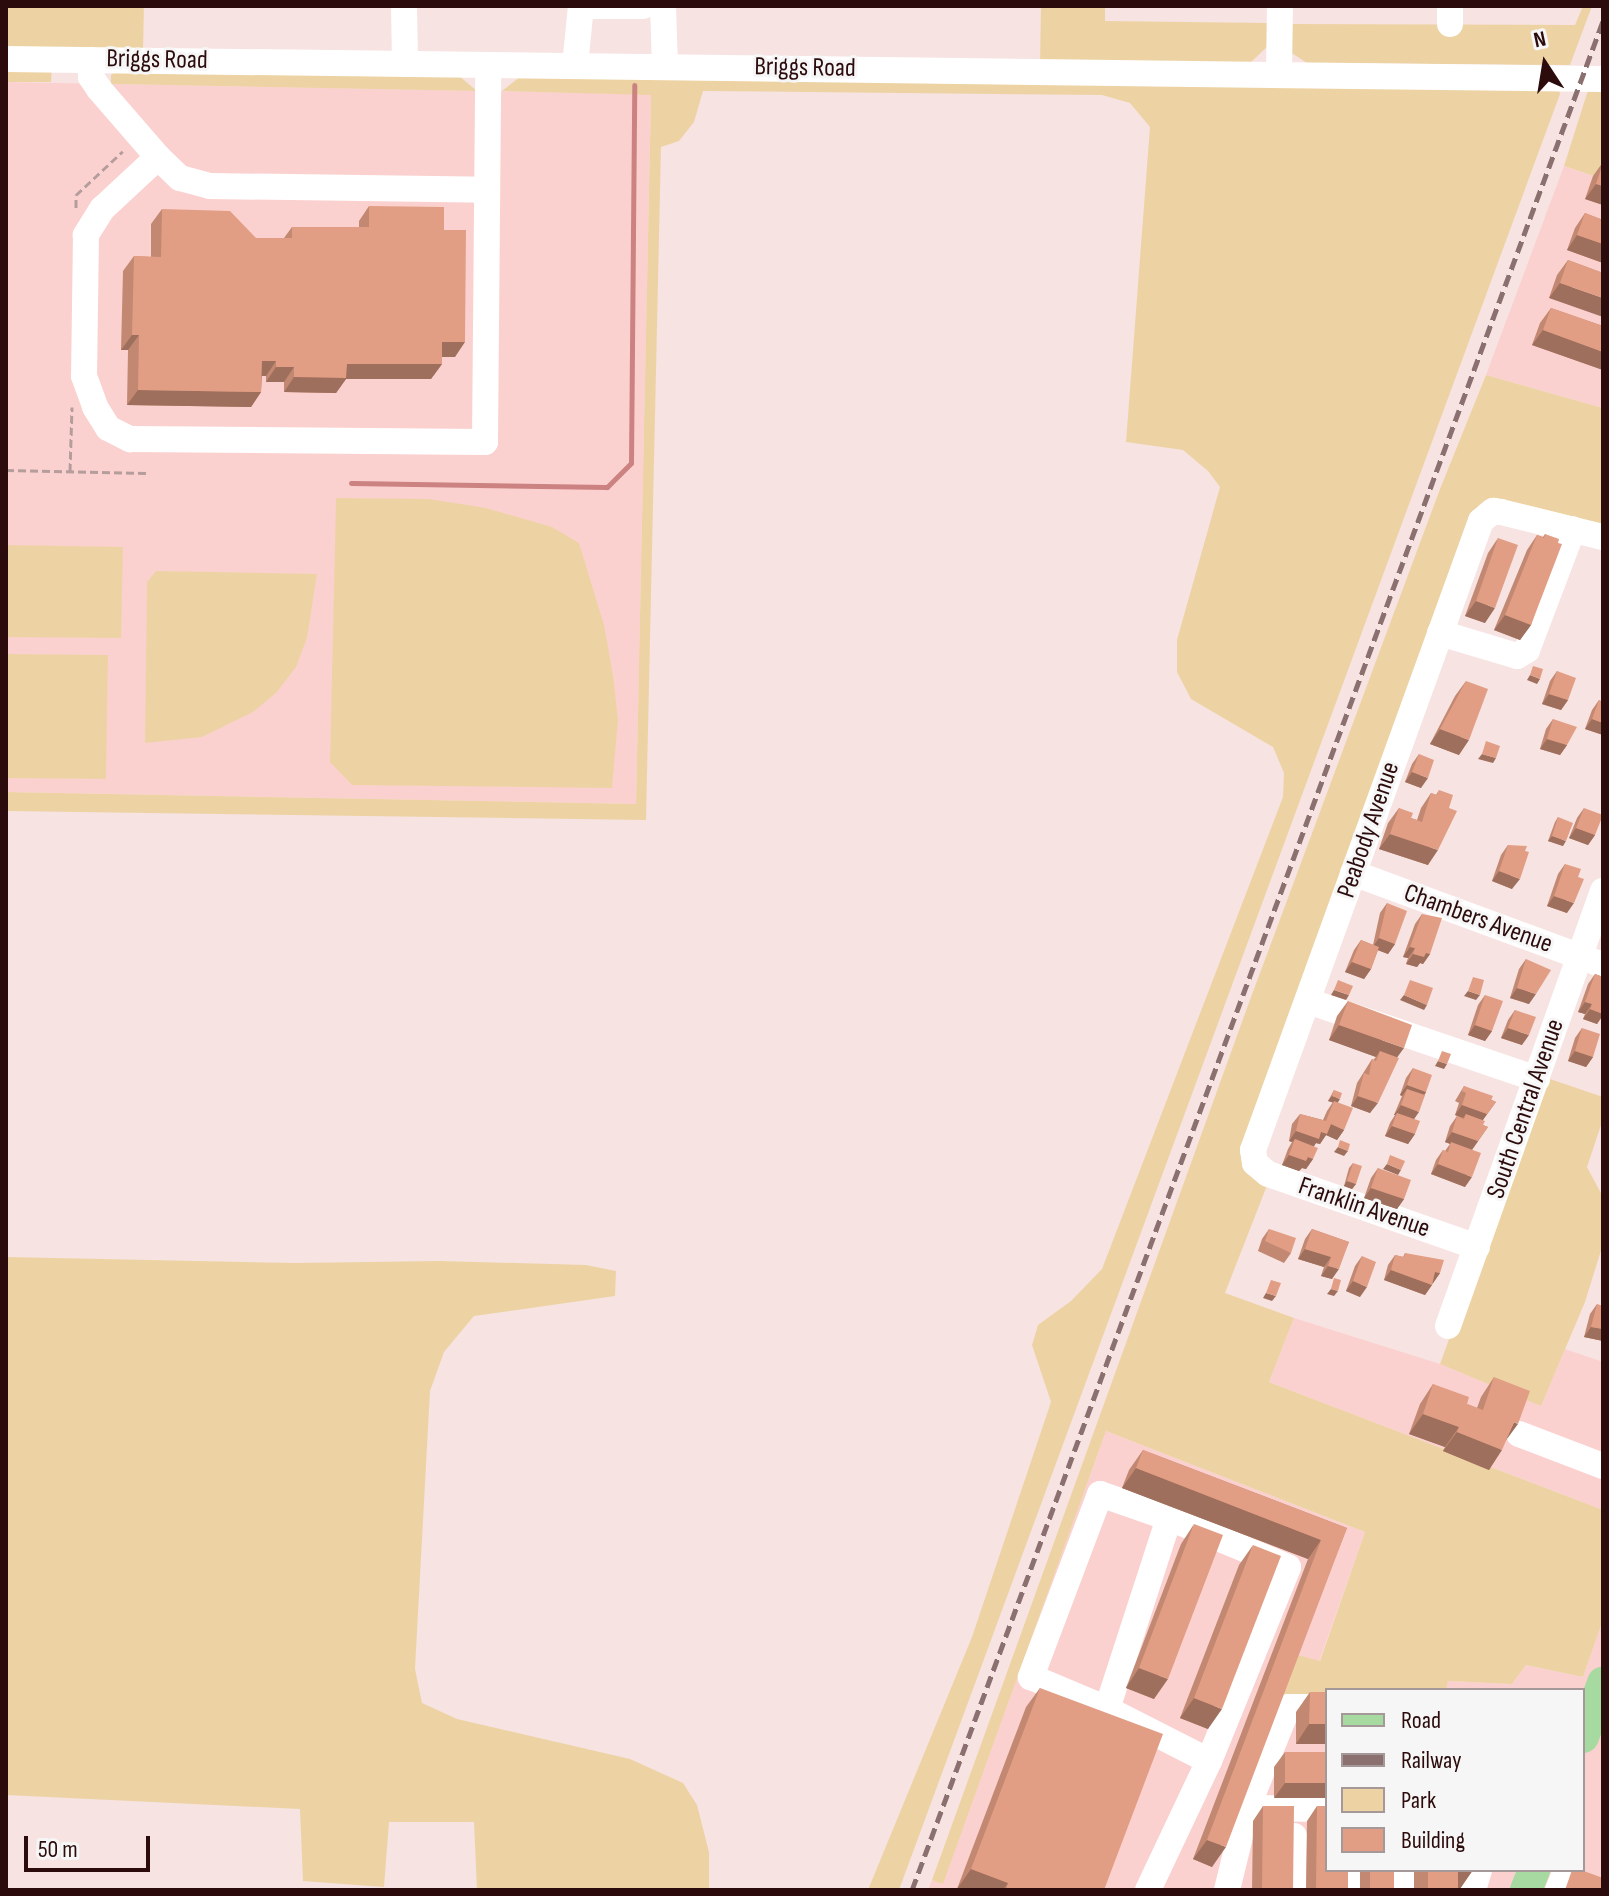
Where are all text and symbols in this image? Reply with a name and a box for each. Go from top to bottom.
north arrow [1505,24,1585,104]
text: N [1531,26,1548,54]
street label: Briggs Road [106,44,208,76]
street label: Briggs Road [754,52,856,84]
street label: Peabody Avenue [1331,758,1407,902]
street label: Chambers Avenue [1399,878,1557,960]
street label: South Central Avenue [1481,1015,1571,1203]
street label: Franklin Avenue [1294,1171,1434,1245]
legend [1325,1688,1585,1872]
text: Road [1401,1706,1441,1735]
text: Railway [1401,1746,1461,1775]
text: Park [1401,1786,1436,1815]
scale bar [28,1820,154,1870]
text: Building [1401,1826,1465,1855]
text: 50 m [38,1835,78,1864]

